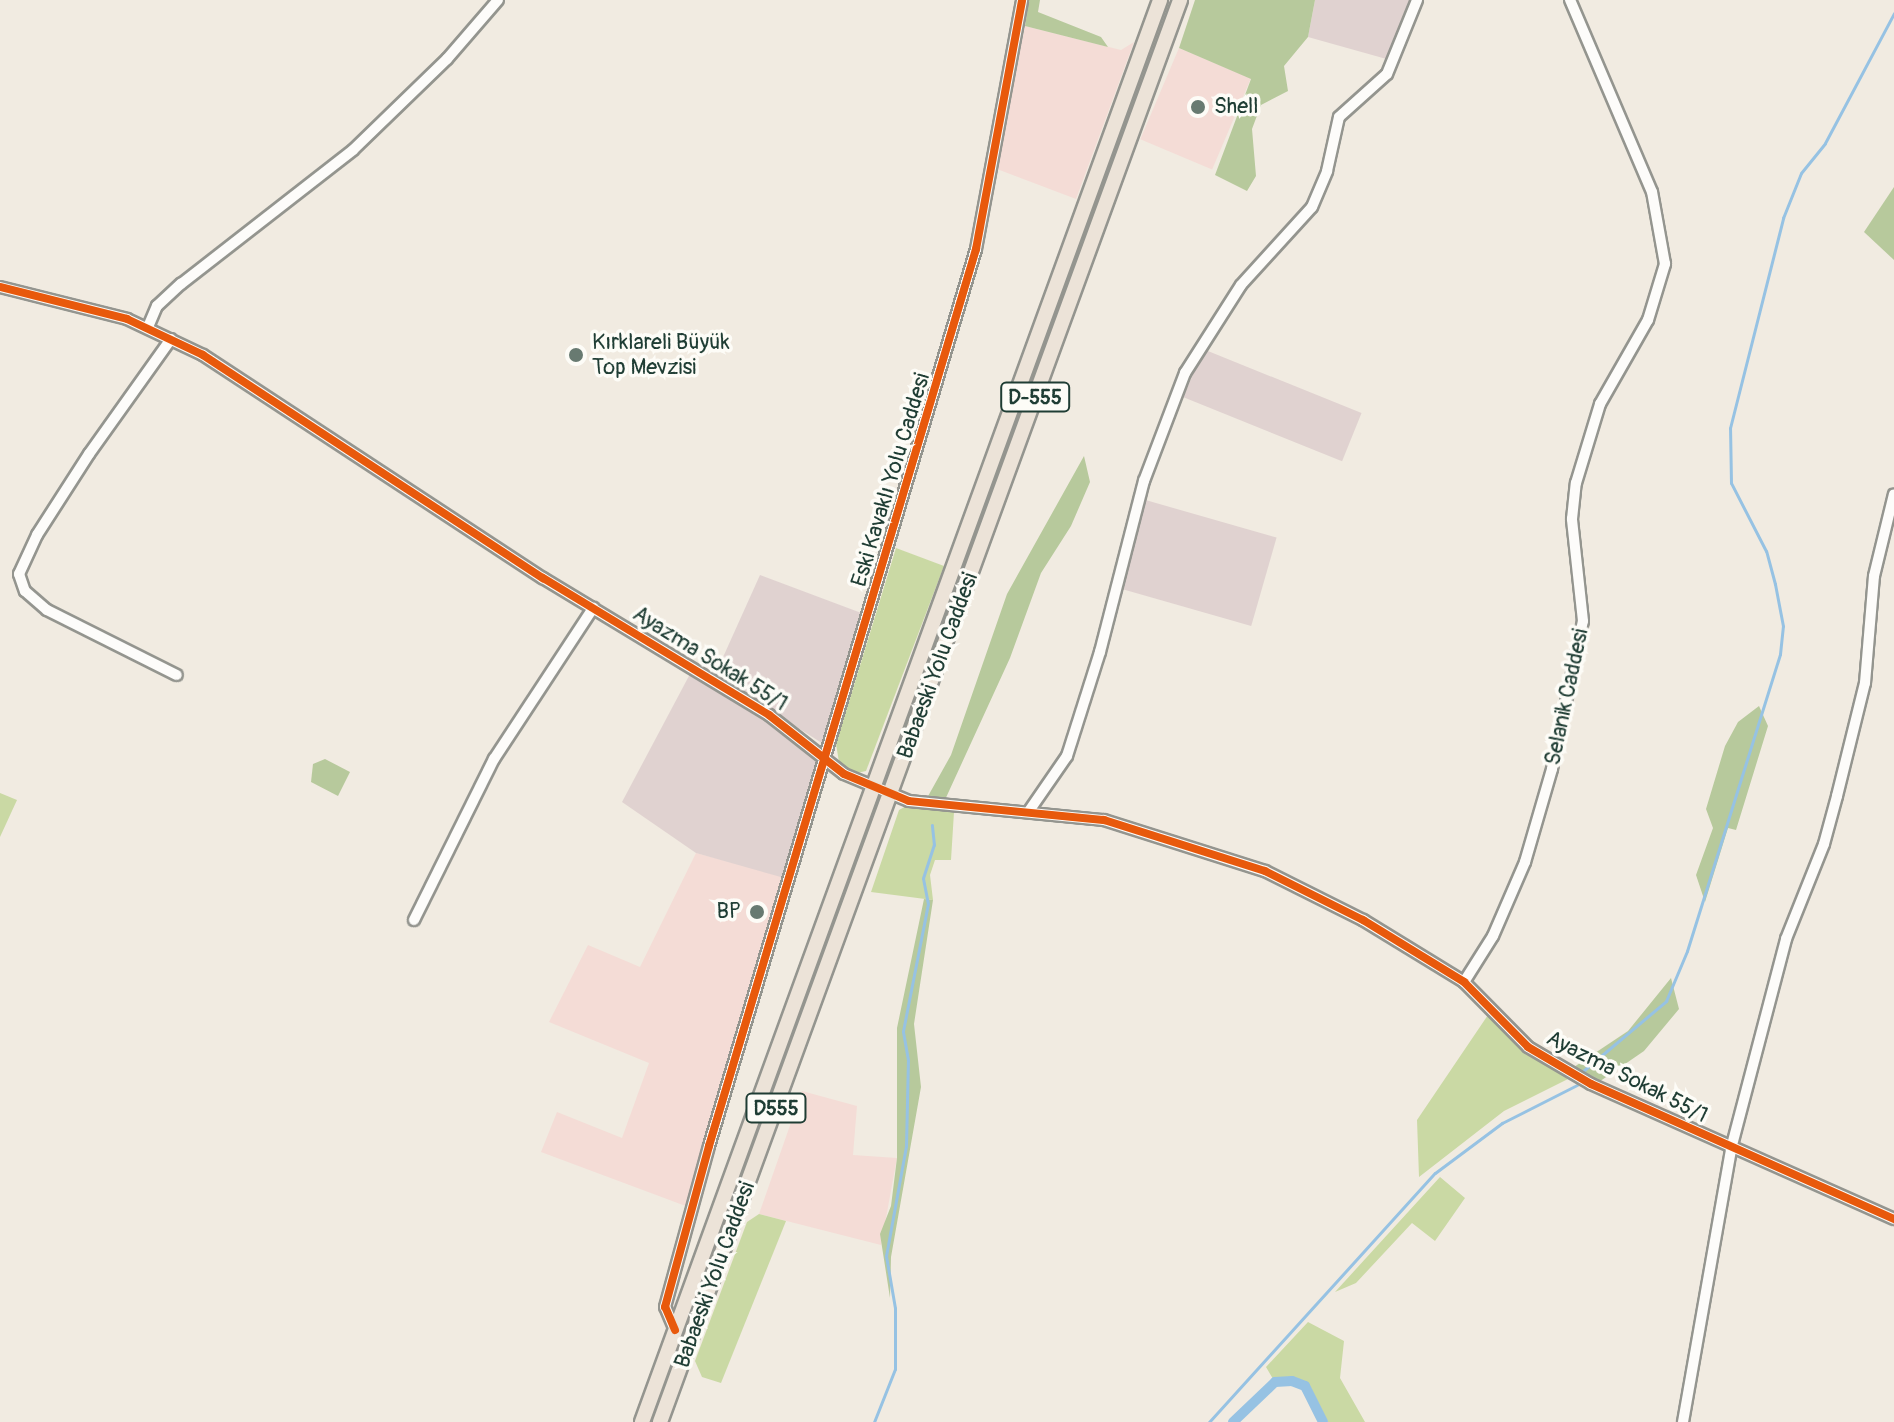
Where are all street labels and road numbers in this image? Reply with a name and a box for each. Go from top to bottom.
street label: Eski Kavaklı Yolu Caddesi [846,370,936,590]
road number: D-555 [999,381,1071,413]
street label: Babaeski Yolu Caddesi [892,569,984,763]
street label: Ayazma Sokak 55/1 [628,601,792,717]
street label: Selanik Caddesi [1540,626,1594,768]
street label: Ayazma Sokak 55/1 [1542,1025,1712,1129]
road number: D555 [744,1092,808,1124]
street label: Babaeski Yolu Caddesi [669,1178,761,1372]

